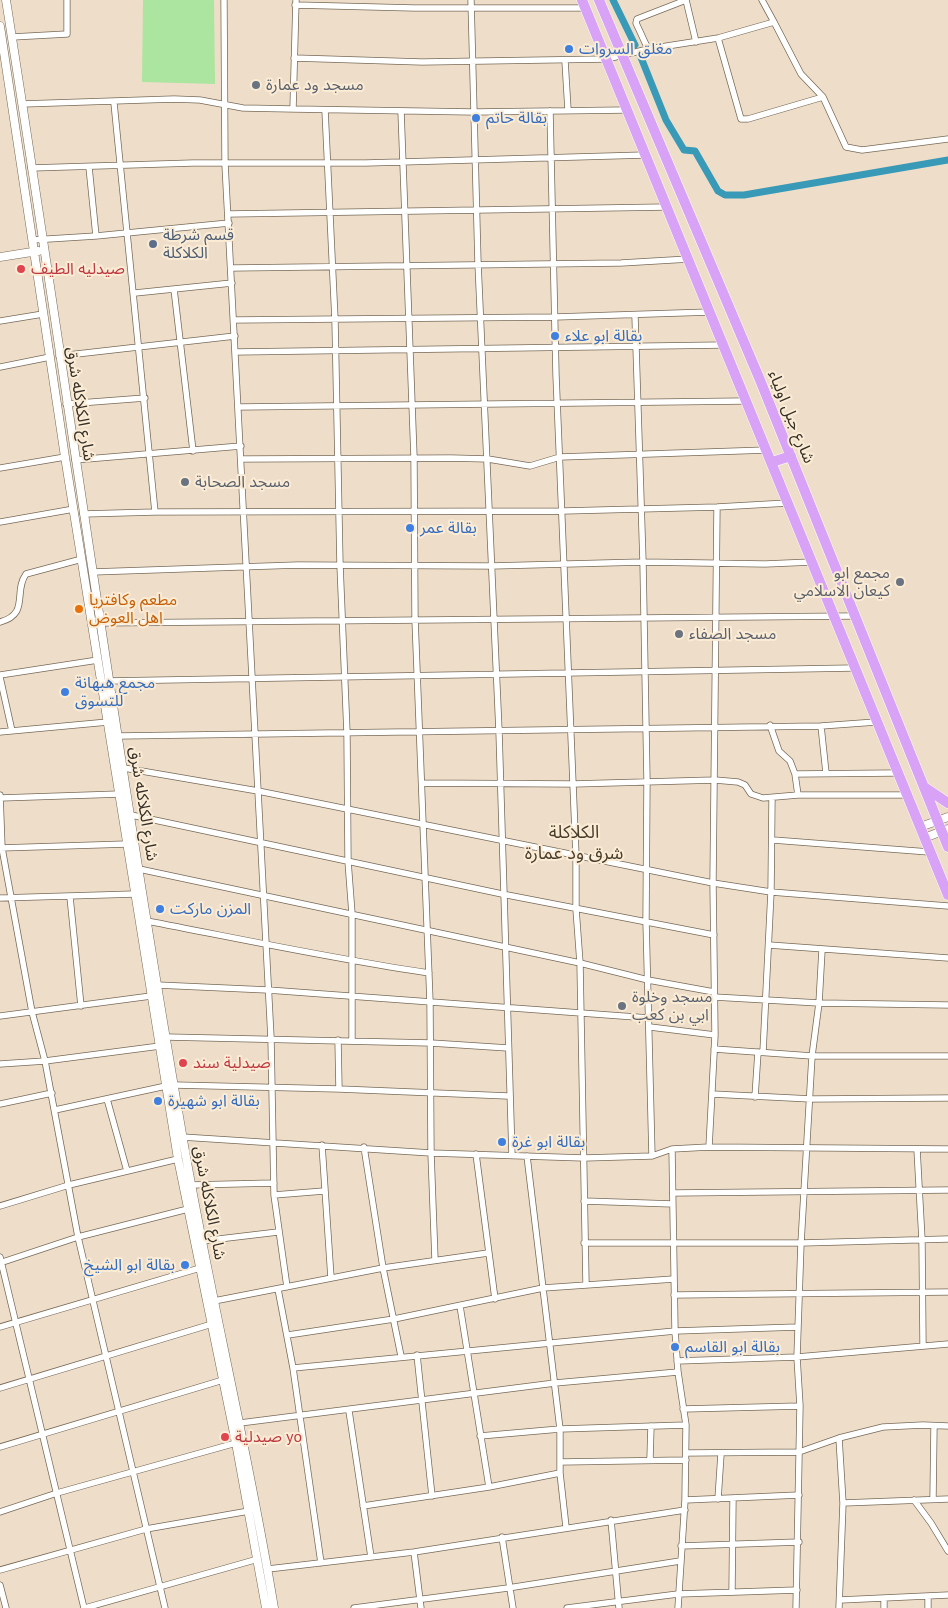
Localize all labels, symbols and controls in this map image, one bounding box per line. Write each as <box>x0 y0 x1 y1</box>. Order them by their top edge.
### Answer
place label: مغلق السروات <box>579 39 672 59</box>
marker: مغلق السروات <box>563 43 575 55</box>
place label: مسجد ود عمارة <box>266 75 364 95</box>
marker: مسجد ود عمارة <box>250 79 262 91</box>
place label: بقالة حاتم <box>486 108 547 128</box>
marker: بقالة حاتم <box>470 112 482 124</box>
place label: قسم شرطة الكلاكلة <box>163 225 234 263</box>
marker: قسم شرطة الكلاكلة <box>147 238 159 250</box>
place label: صيدليه الطيف <box>31 259 125 279</box>
marker: صيدليه الطيف <box>15 263 27 275</box>
place label: بقالة ابو علاء <box>565 326 642 346</box>
marker: بقالة ابو علاء <box>549 330 561 342</box>
street label: شارع الكلاكله شرق <box>61 346 99 462</box>
street label: شارع جبل اولياء <box>764 368 818 466</box>
place label: مسجد الصحابة <box>195 472 290 492</box>
marker: مسجد الصحابة <box>179 476 191 488</box>
place label: بقالة عمر <box>420 518 477 538</box>
marker: بقالة عمر <box>404 522 416 534</box>
place label: مجمع ابو كيعان الاسلامي <box>794 563 890 601</box>
marker: مجمع ابو كيعان الاسلامي <box>894 576 906 588</box>
place label: مطعم وكافتريا اهل العوض <box>89 590 177 628</box>
marker: مطعم وكافتريا اهل العوض <box>73 603 85 615</box>
place label: مسجد الصفاء <box>689 624 776 644</box>
marker: مسجد الصفاء <box>673 628 685 640</box>
place label: مجمع هبهانة للتسوق <box>75 673 155 711</box>
marker: مجمع هبهانة للتسوق <box>59 686 71 698</box>
street label: شارع الكلاكله شرق <box>124 746 162 862</box>
district label: الكلاكلة شرق ود عمارة <box>525 822 623 864</box>
place label: المزن ماركت <box>170 899 251 919</box>
marker: المزن ماركت <box>154 903 166 915</box>
place label: مسجد وخلوة ابي بن كعب <box>632 987 712 1025</box>
marker: مسجد وخلوة ابي بن كعب <box>616 1000 628 1012</box>
place label: صيدلية سند <box>193 1053 271 1073</box>
marker: صيدلية سند <box>177 1057 189 1069</box>
place label: بقالة ابو شهيرة <box>168 1091 260 1111</box>
marker: بقالة ابو شهيرة <box>152 1095 164 1107</box>
place label: بقالة ابو غرة <box>512 1132 585 1152</box>
marker: بقالة ابو غرة <box>496 1136 508 1148</box>
street label: شارع الكلاكله شرق <box>189 1145 229 1261</box>
place label: بقالة ابو الشيخ <box>84 1255 175 1275</box>
marker: بقالة ابو الشيخ <box>179 1259 191 1271</box>
place label: بقالة ابو القاسم <box>685 1337 780 1357</box>
marker: بقالة ابو القاسم <box>669 1341 681 1353</box>
place label: صيدلية yo <box>235 1427 302 1447</box>
marker: صيدلية yo <box>219 1431 231 1443</box>

